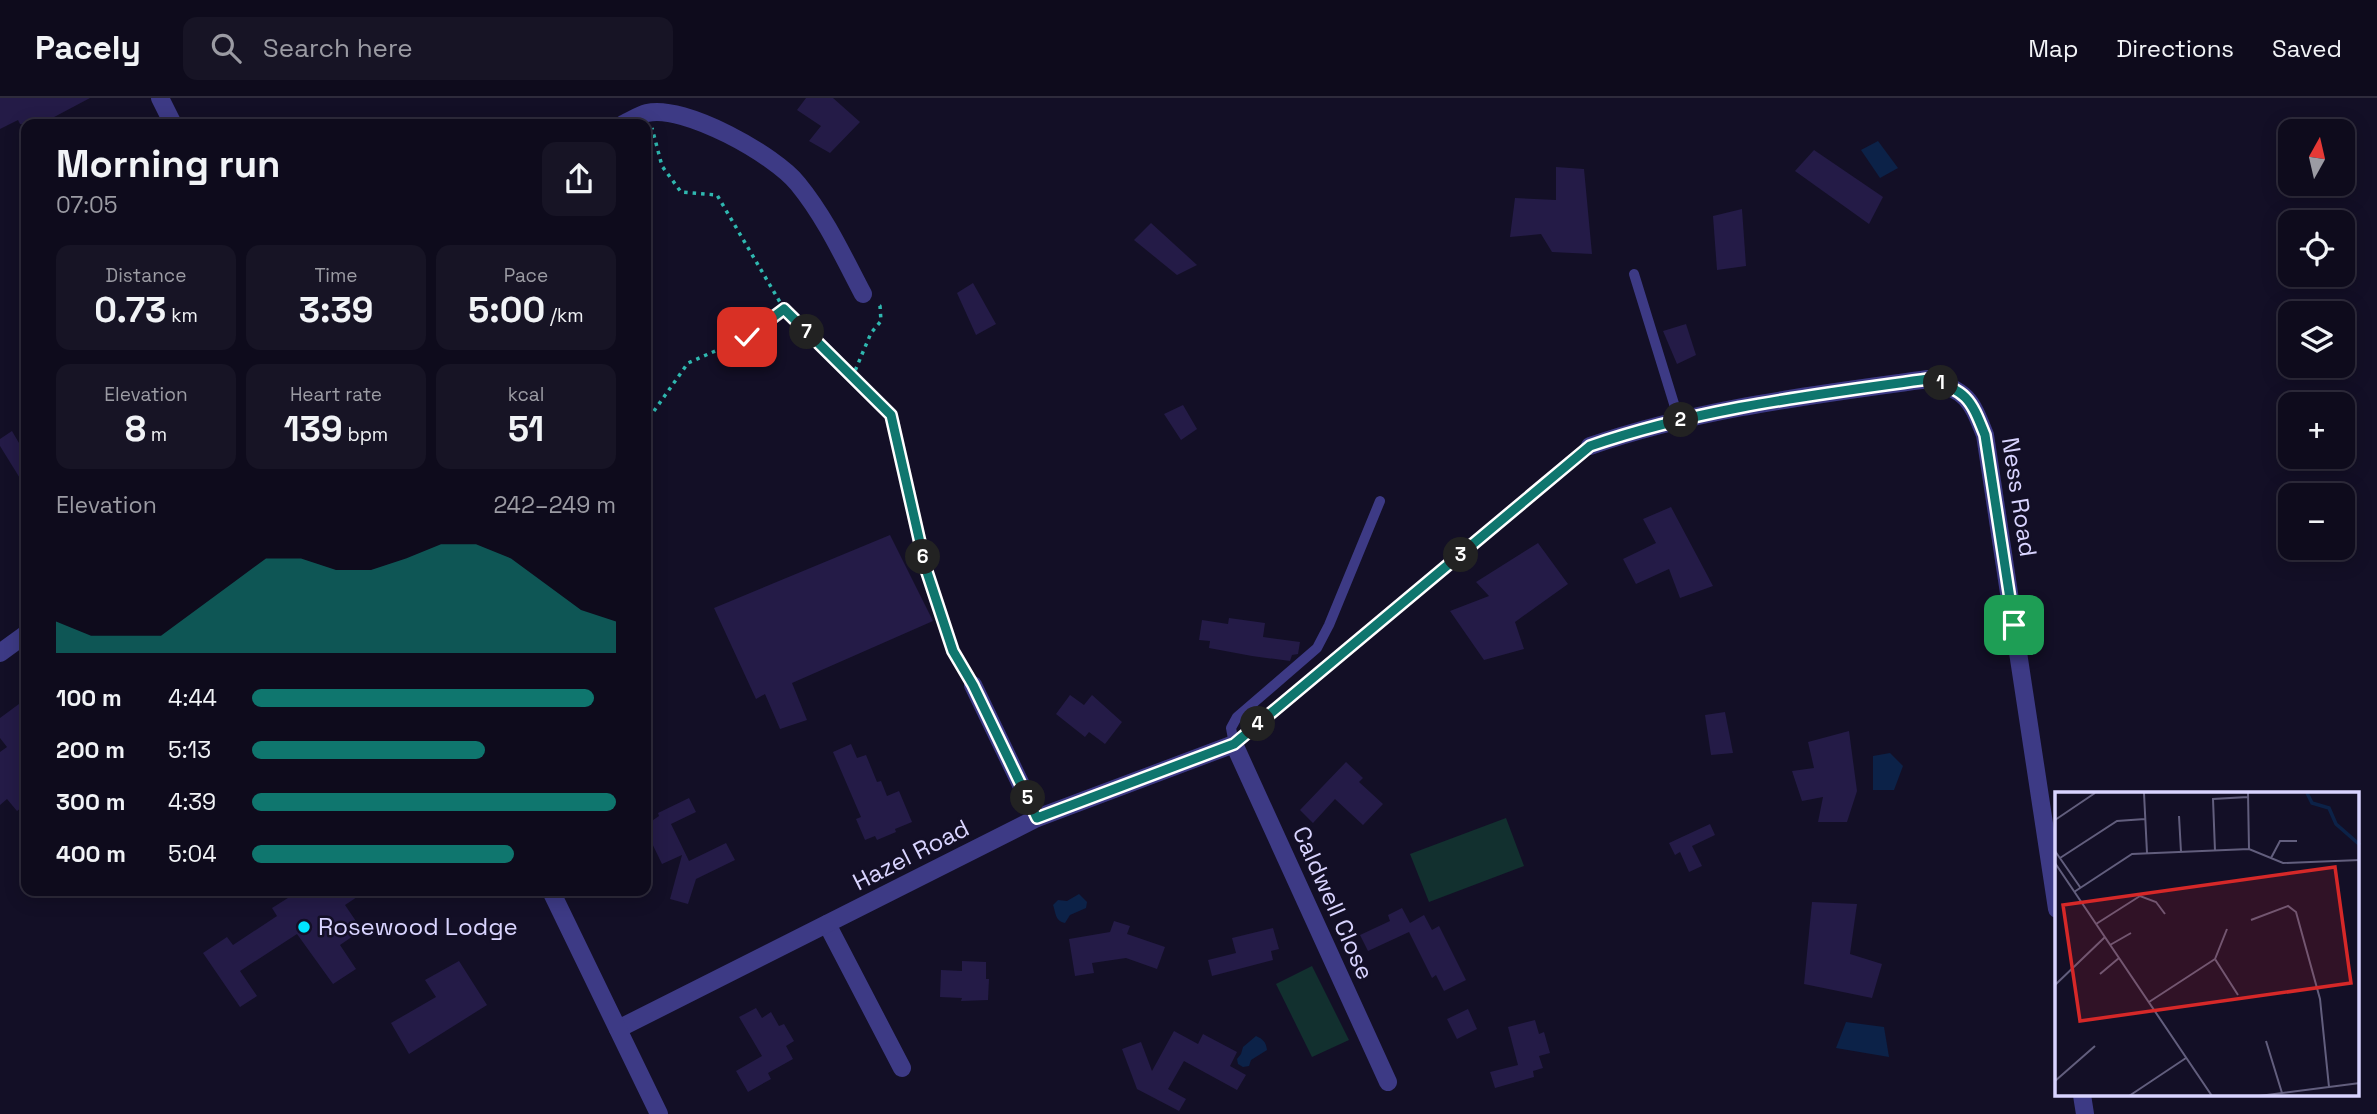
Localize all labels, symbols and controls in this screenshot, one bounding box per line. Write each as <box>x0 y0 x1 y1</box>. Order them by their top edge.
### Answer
search box <box>183 17 673 80</box>
text: Pacely <box>35 27 141 69</box>
icon: search <box>207 29 245 67</box>
text: Search here <box>263 31 413 65</box>
text: Map <box>2028 33 2078 64</box>
text: Directions <box>2116 33 2234 64</box>
text: Saved <box>2272 33 2342 64</box>
north arrow <box>2278 119 2356 196</box>
map controls <box>2278 119 2355 560</box>
text: Morning run <box>56 140 281 188</box>
button: share <box>542 142 616 216</box>
text: 07:05 <box>56 190 118 220</box>
button: locate <box>2278 210 2355 287</box>
text: Distance <box>106 263 186 288</box>
text: Time <box>314 263 358 288</box>
text: Pace <box>504 263 548 288</box>
text: 0.73 <box>94 288 166 332</box>
text: 3:39 <box>299 288 373 332</box>
text: 5:00 <box>468 288 545 332</box>
button: layers <box>2278 301 2355 378</box>
text: km <box>166 303 198 328</box>
text: /km <box>545 303 584 328</box>
pin <box>717 307 777 367</box>
pin: 7 <box>790 314 824 350</box>
icon: check <box>728 318 766 356</box>
text: 7 <box>801 319 812 344</box>
pin: 1 <box>1924 366 1958 400</box>
text: 1 <box>1936 370 1945 395</box>
text: Elevation <box>104 382 188 407</box>
text: Heart rate <box>290 382 382 407</box>
text: kcal <box>508 382 544 407</box>
button: + <box>2278 392 2355 469</box>
pin: 2 <box>1664 402 1698 438</box>
text: 8 <box>125 407 146 451</box>
text: 139 <box>284 407 343 451</box>
text: 51 <box>508 407 544 451</box>
text: 2 <box>1675 407 1686 432</box>
text: m <box>146 422 167 447</box>
text: bpm <box>343 422 388 447</box>
street label: Ness Road <box>1995 435 2044 559</box>
button: − <box>2278 483 2355 560</box>
text: Elevation <box>56 490 157 520</box>
text: 242–249 m <box>493 490 616 520</box>
pin: 3 <box>1444 538 1478 573</box>
pin: 6 <box>906 540 940 574</box>
text: 3 <box>1455 542 1466 567</box>
text: 6 <box>917 544 928 569</box>
pin <box>1984 595 2044 655</box>
icon: arrive <box>1995 606 2033 644</box>
text: 100 m <box>56 683 122 713</box>
text: 4:44 <box>168 683 217 713</box>
pin: 4 <box>1240 706 1276 742</box>
text: 4 <box>1251 711 1264 736</box>
text: 200 m <box>56 735 125 765</box>
text: 5:13 <box>168 735 211 765</box>
pin: 5 <box>1010 780 1046 816</box>
text: 5 <box>1022 785 1033 810</box>
text: 300 m <box>56 787 125 817</box>
text: 4:39 <box>168 787 216 817</box>
inset map <box>2055 792 2360 1096</box>
street label: Hazel Road <box>847 812 974 897</box>
street label: Caldwell Close <box>1286 821 1381 984</box>
text: 400 m <box>56 839 126 869</box>
text: 5:04 <box>168 839 217 869</box>
place label: Rosewood Lodge <box>318 911 518 942</box>
marker: Rosewood Lodge <box>296 919 312 935</box>

